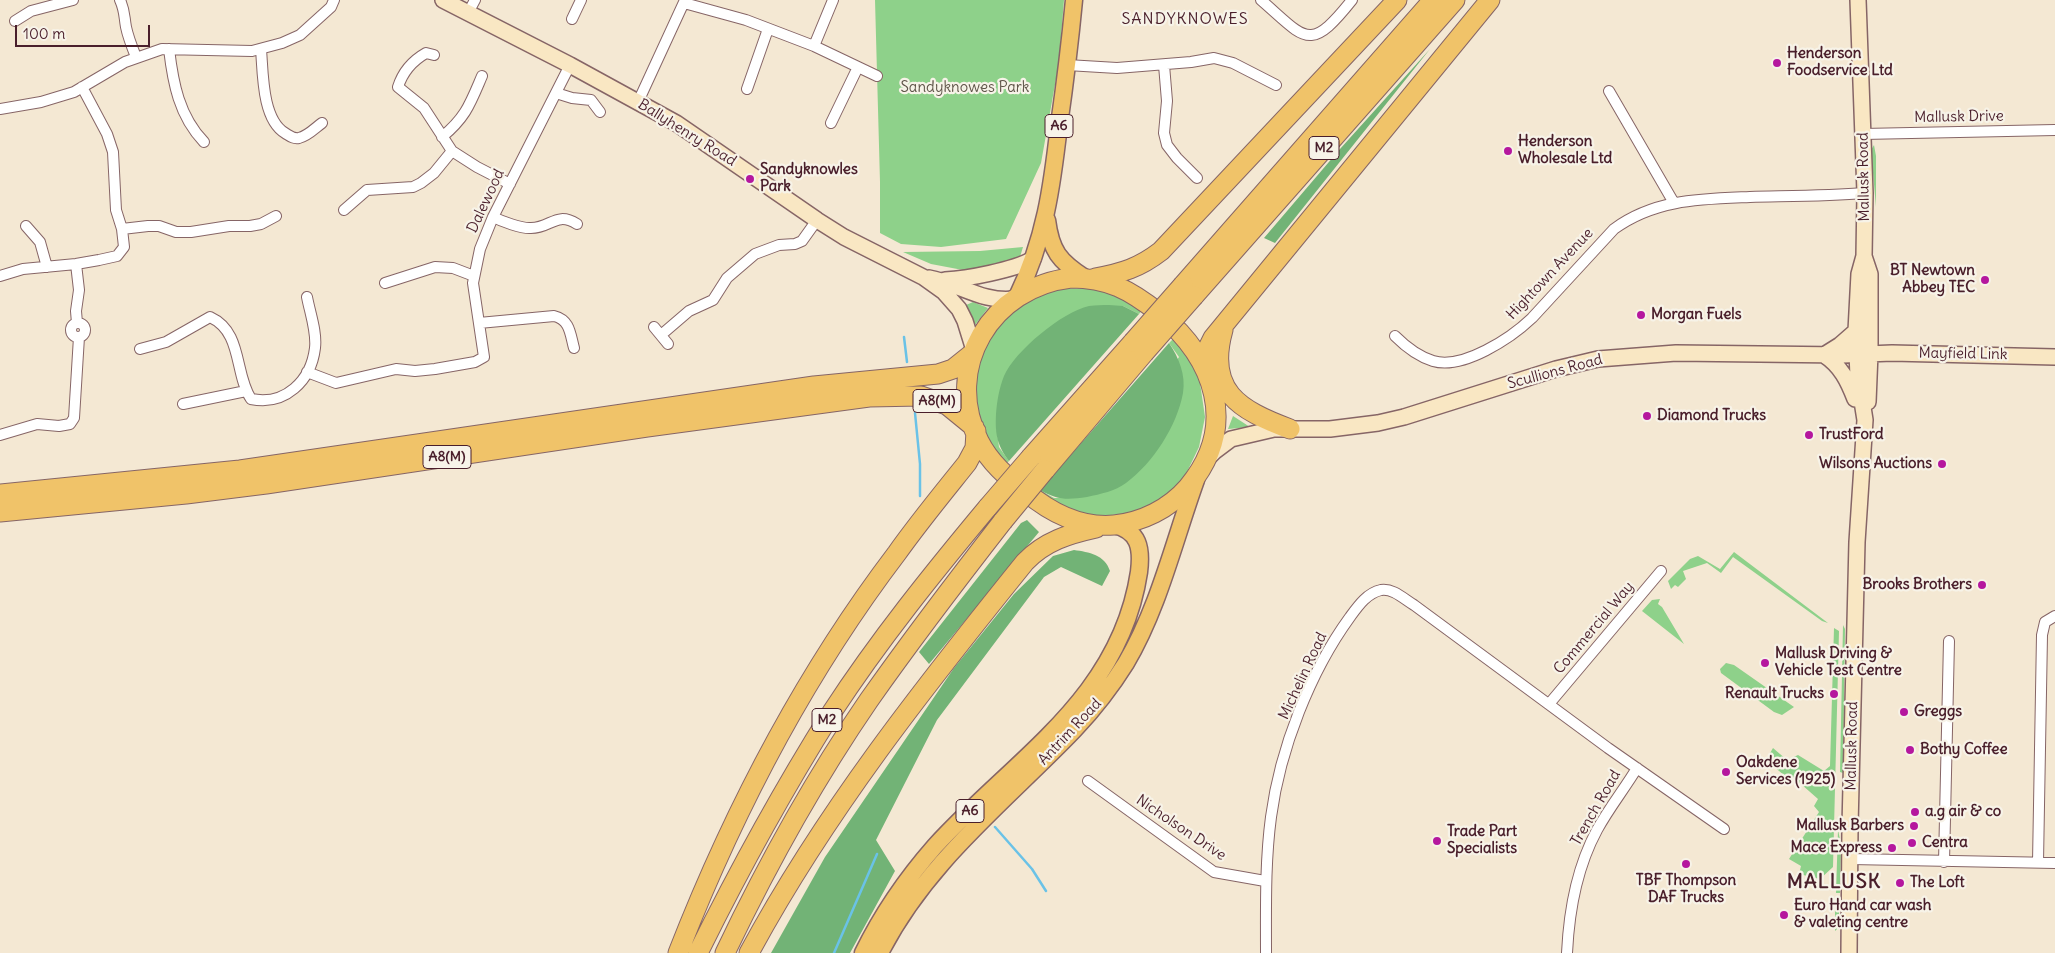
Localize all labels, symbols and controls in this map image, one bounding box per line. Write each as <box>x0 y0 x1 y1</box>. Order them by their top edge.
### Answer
district label: SANDYKNOWES <box>1120 9 1250 29</box>
scale bar <box>18 15 152 47</box>
text: 100 m <box>23 24 65 43</box>
place label: Henderson Foodservice Ltd <box>1787 45 1893 80</box>
marker: Henderson Foodservice Ltd <box>1771 57 1783 69</box>
park label: Sandyknowes Park <box>901 79 1029 97</box>
street label: Ballyhenry Road <box>635 96 739 170</box>
street label: Mallusk Drive <box>1914 107 2004 127</box>
road number: A6 <box>1045 114 1073 138</box>
street label: Mallusk Road <box>1854 132 1874 222</box>
place label: Henderson Wholesale Ltd <box>1518 133 1612 168</box>
road number: M2 <box>1309 136 1339 160</box>
marker: Henderson Wholesale Ltd <box>1502 145 1514 157</box>
place label: Sandyknowles Park <box>760 161 858 196</box>
street label: Dalewood <box>463 166 509 236</box>
marker: Sandyknowles Park <box>744 173 756 185</box>
street label: Hightown Avenue <box>1503 224 1597 324</box>
place label: BT Newtown Abbey TEC <box>1890 262 1975 297</box>
marker: BT Newtown Abbey TEC <box>1979 274 1991 286</box>
place label: Morgan Fuels <box>1651 306 1742 324</box>
marker: Morgan Fuels <box>1635 309 1647 321</box>
street label: Mayfield Link <box>1918 344 2008 364</box>
street label: Scullions Road <box>1506 351 1604 393</box>
road number: A8(M) <box>913 390 961 412</box>
place label: Diamond Trucks <box>1657 407 1766 425</box>
marker: Diamond Trucks <box>1641 410 1653 422</box>
place label: TrustFord <box>1819 426 1884 444</box>
marker: TrustFord <box>1803 429 1815 441</box>
road number: A8(M) <box>423 446 471 468</box>
place label: Wilsons Auctions <box>1819 455 1932 473</box>
marker: Wilsons Auctions <box>1936 458 1948 470</box>
place label: Brooks Brothers <box>1862 576 1972 594</box>
street label: Commercial Way <box>1550 578 1638 678</box>
marker: Brooks Brothers <box>1976 579 1988 591</box>
street label: Michelin Road <box>1275 630 1331 722</box>
place label: Mallusk Driving & Vehicle Test Centre <box>1775 645 1902 680</box>
marker: Mallusk Driving & Vehicle Test Centre <box>1759 657 1771 669</box>
place label: Renault Trucks <box>1725 685 1824 703</box>
marker: Renault Trucks <box>1828 688 1840 700</box>
street label: Antrim Road <box>1035 695 1105 769</box>
street label: Mallusk Road <box>1842 701 1862 791</box>
place label: Greggs <box>1914 703 1962 721</box>
marker: Greggs <box>1898 706 1910 718</box>
road number: M2 <box>812 708 842 732</box>
place label: Bothy Coffee <box>1920 741 2008 759</box>
marker: Bothy Coffee <box>1904 744 1916 756</box>
place label: Oakdene Services (1925) <box>1736 754 1835 789</box>
marker: Oakdene Services (1925) <box>1720 766 1732 778</box>
street label: Trench Road <box>1567 767 1625 849</box>
street label: Nicholson Drive <box>1133 791 1229 865</box>
road number: A6 <box>956 799 984 822</box>
place label: a.g air & co <box>1925 803 2001 821</box>
marker: a.g air & co <box>1909 806 1921 818</box>
place label: Mallusk Barbers <box>1796 817 1904 835</box>
marker: Mallusk Barbers <box>1908 820 1920 832</box>
place label: Trade Part Specialists <box>1447 823 1517 858</box>
place label: Centra <box>1922 834 1968 852</box>
marker: Trade Part Specialists <box>1431 835 1443 847</box>
marker: Centra <box>1906 837 1918 849</box>
place label: Mace Express <box>1790 839 1882 857</box>
marker: Mace Express <box>1886 842 1898 854</box>
marker: TBF Thompson DAF Trucks <box>1680 858 1692 870</box>
district label: MALLUSK <box>1786 870 1882 894</box>
place label: TBF Thompson DAF Trucks <box>1636 872 1736 907</box>
place label: The Loft <box>1910 874 1964 892</box>
marker: The Loft <box>1894 877 1906 889</box>
place label: Euro Hand car wash & valeting centre <box>1794 897 1931 932</box>
marker: Euro Hand car wash & valeting centre <box>1778 909 1790 921</box>

